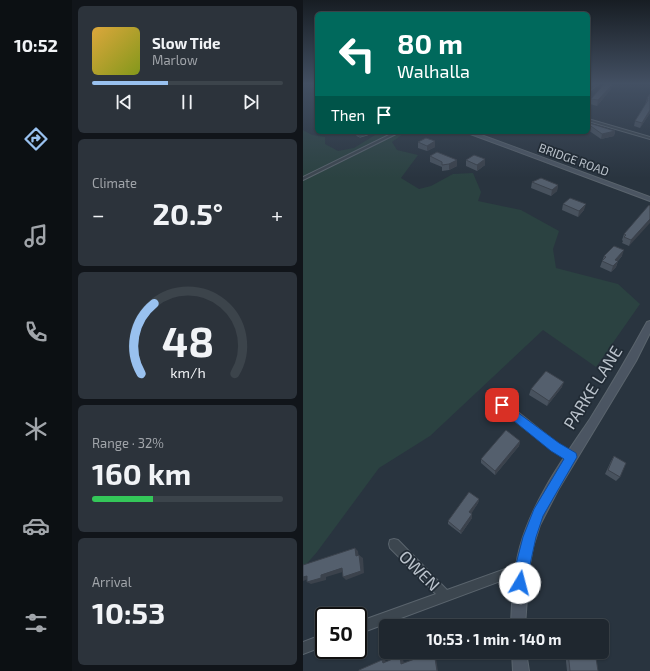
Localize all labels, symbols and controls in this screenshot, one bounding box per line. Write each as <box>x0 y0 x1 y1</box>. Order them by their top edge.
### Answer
text: 80 m <box>397 26 463 60</box>
icon: left <box>331 28 383 80</box>
text: 10:52 <box>14 34 58 56</box>
text: Slow Tide <box>152 34 220 52</box>
text: Marlow <box>152 52 198 68</box>
text: Walhalla <box>397 60 470 82</box>
icon: previous <box>113 91 135 113</box>
icon: pause <box>176 91 198 113</box>
icon: next <box>240 91 262 113</box>
icon: arrive <box>373 104 395 126</box>
text: Then <box>331 106 365 124</box>
icon: directions <box>22 125 50 153</box>
street label: BRIDGE ROAD <box>537 140 611 178</box>
text: Climate <box>92 175 137 191</box>
text: 20.5° <box>153 195 223 231</box>
text: − <box>92 201 105 227</box>
text: + <box>271 201 283 227</box>
icon: music <box>22 222 50 250</box>
text: 48 <box>161 314 214 364</box>
icon: phone <box>22 318 50 346</box>
street label: PARKE LANE <box>558 342 626 432</box>
text: km/h <box>170 363 205 380</box>
pin <box>485 388 519 422</box>
icon: arrive <box>491 394 513 416</box>
icon: climate <box>22 415 50 443</box>
text: Range · 32% <box>92 435 164 451</box>
text: 160 km <box>92 455 191 491</box>
icon: car <box>22 512 50 540</box>
street label: OWEN <box>396 546 444 594</box>
position arrow <box>499 562 541 604</box>
text: Arrival <box>92 574 132 590</box>
text: 10:53 <box>92 594 165 630</box>
speed limit sign: 50 <box>315 607 367 659</box>
icon: filters <box>22 609 50 637</box>
text: 10:53 · 1 min · 140 m <box>426 630 562 648</box>

